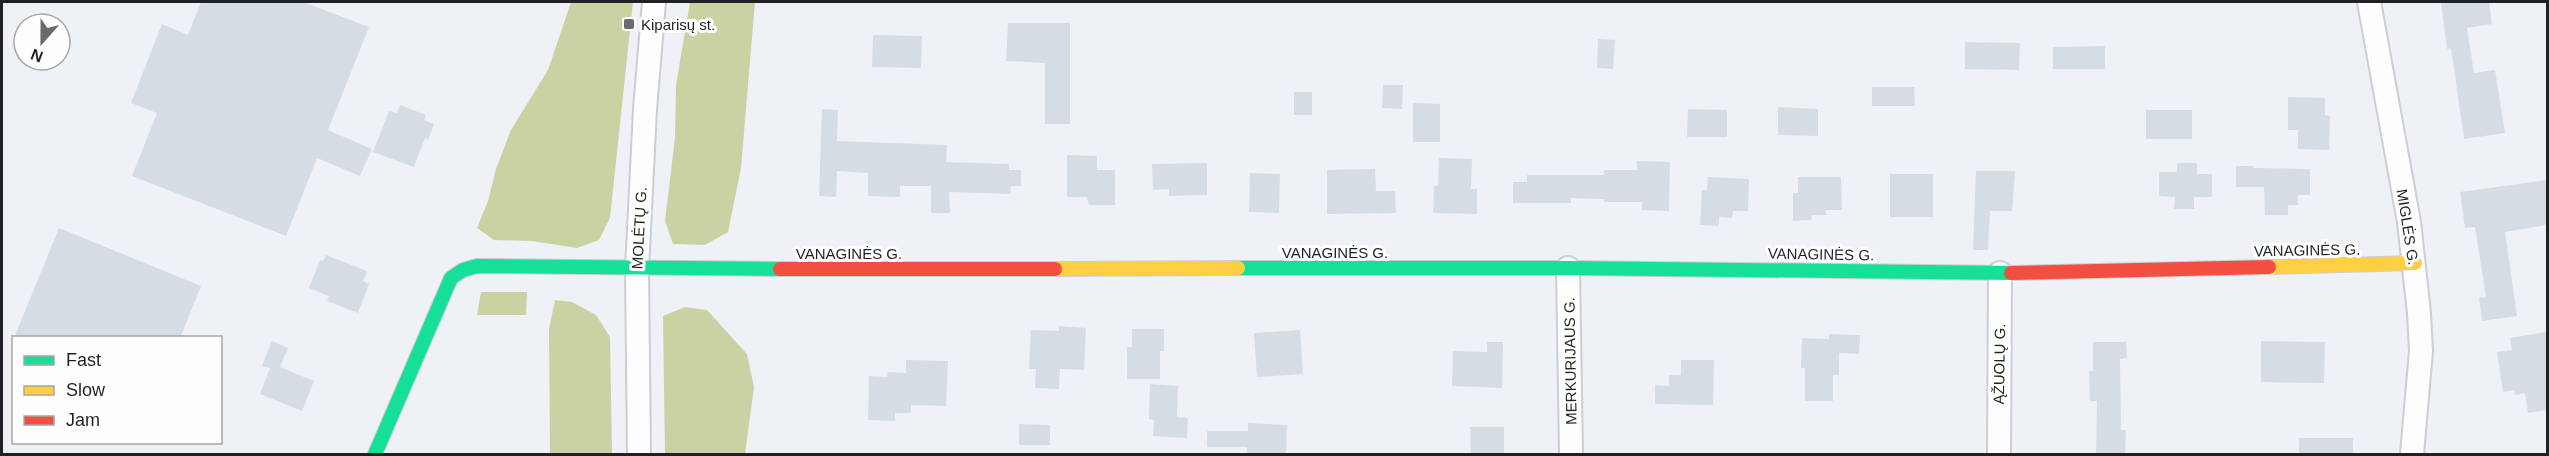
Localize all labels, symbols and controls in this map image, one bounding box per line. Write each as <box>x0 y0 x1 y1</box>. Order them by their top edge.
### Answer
north arrow <box>12 12 72 72</box>
place label: Kiparisų st. <box>641 16 715 33</box>
marker: Kiparisų st. <box>622 17 636 31</box>
text: N <box>28 46 45 66</box>
street label: MOLĖTŲ G. <box>628 186 650 270</box>
street label: MIGLĖS G. <box>2394 188 2422 266</box>
street label: VANAGINĖS G. <box>2254 241 2360 259</box>
street label: VANAGINĖS G. <box>1282 244 1388 261</box>
street label: VANAGINĖS G. <box>796 245 902 262</box>
street label: VANAGINĖS G. <box>1768 245 1874 263</box>
street label: MERKURIJAUS G. <box>1560 297 1580 425</box>
street label: ĄŽUOLŲ G. <box>1990 323 2008 405</box>
legend <box>12 336 222 444</box>
text: Fast <box>66 350 101 370</box>
text: Slow <box>66 380 106 400</box>
text: Jam <box>66 410 100 430</box>

